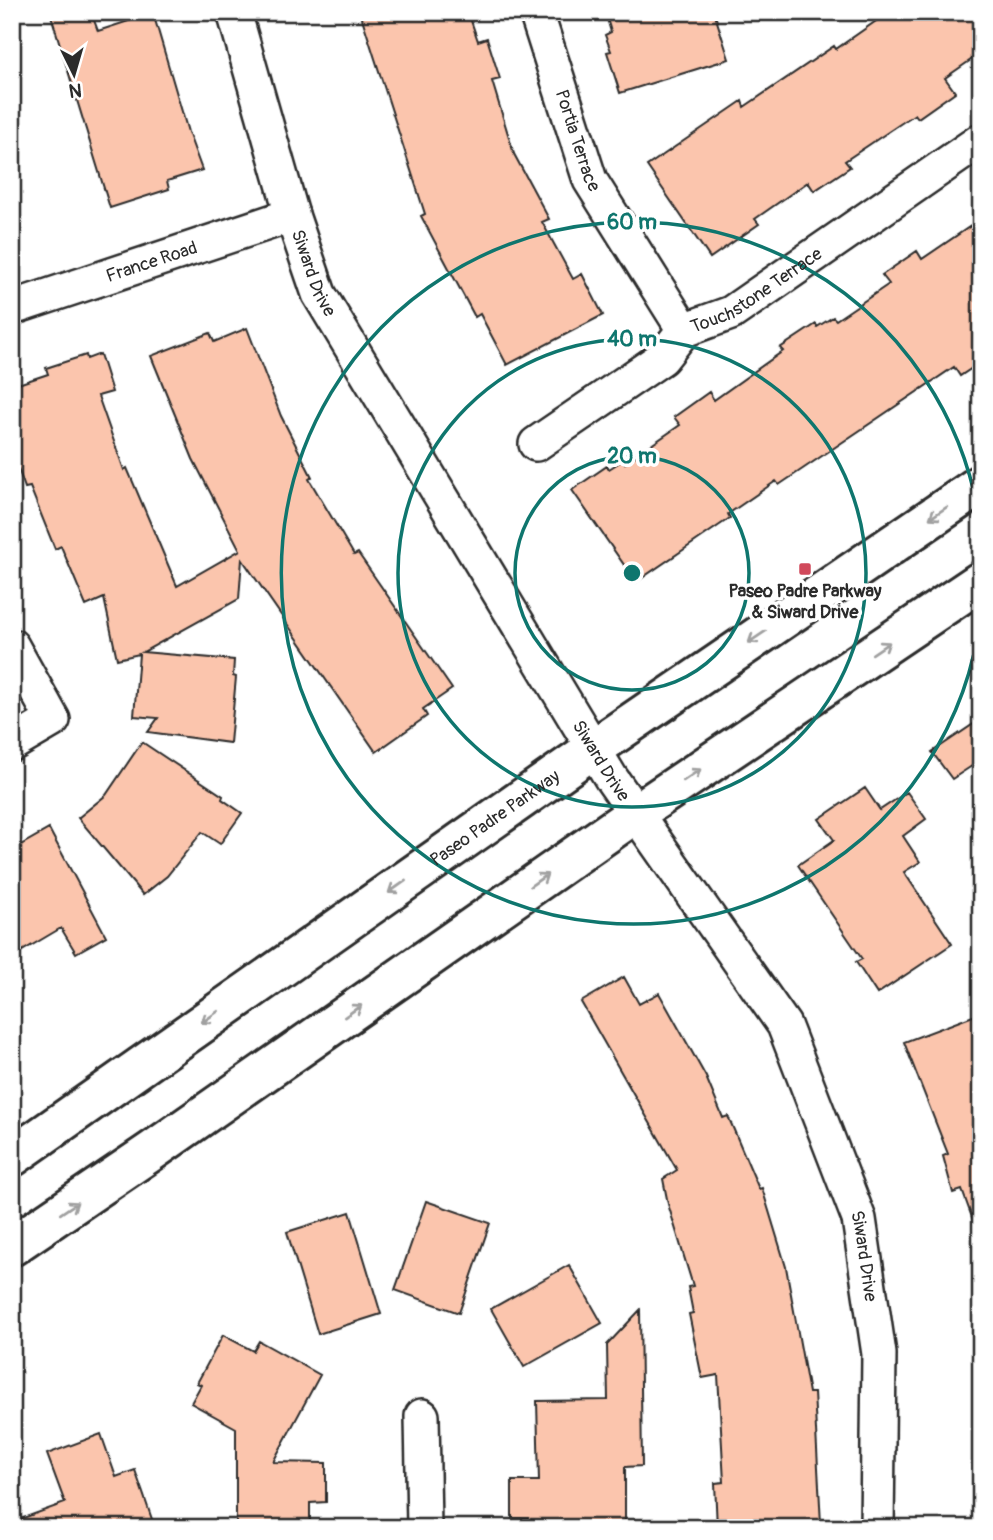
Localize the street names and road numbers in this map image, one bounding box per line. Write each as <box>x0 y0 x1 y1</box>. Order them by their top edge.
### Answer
street label: Portia Terrace <box>550 87 606 196</box>
street label: Siward Drive <box>286 227 341 321</box>
street label: France Road <box>103 236 200 287</box>
street label: Touchstone Terrace <box>687 242 827 338</box>
street label: Siward Drive <box>567 716 635 806</box>
street label: Paseo Padre Parkway <box>426 764 564 871</box>
street label: Siward Drive <box>845 1207 883 1303</box>

